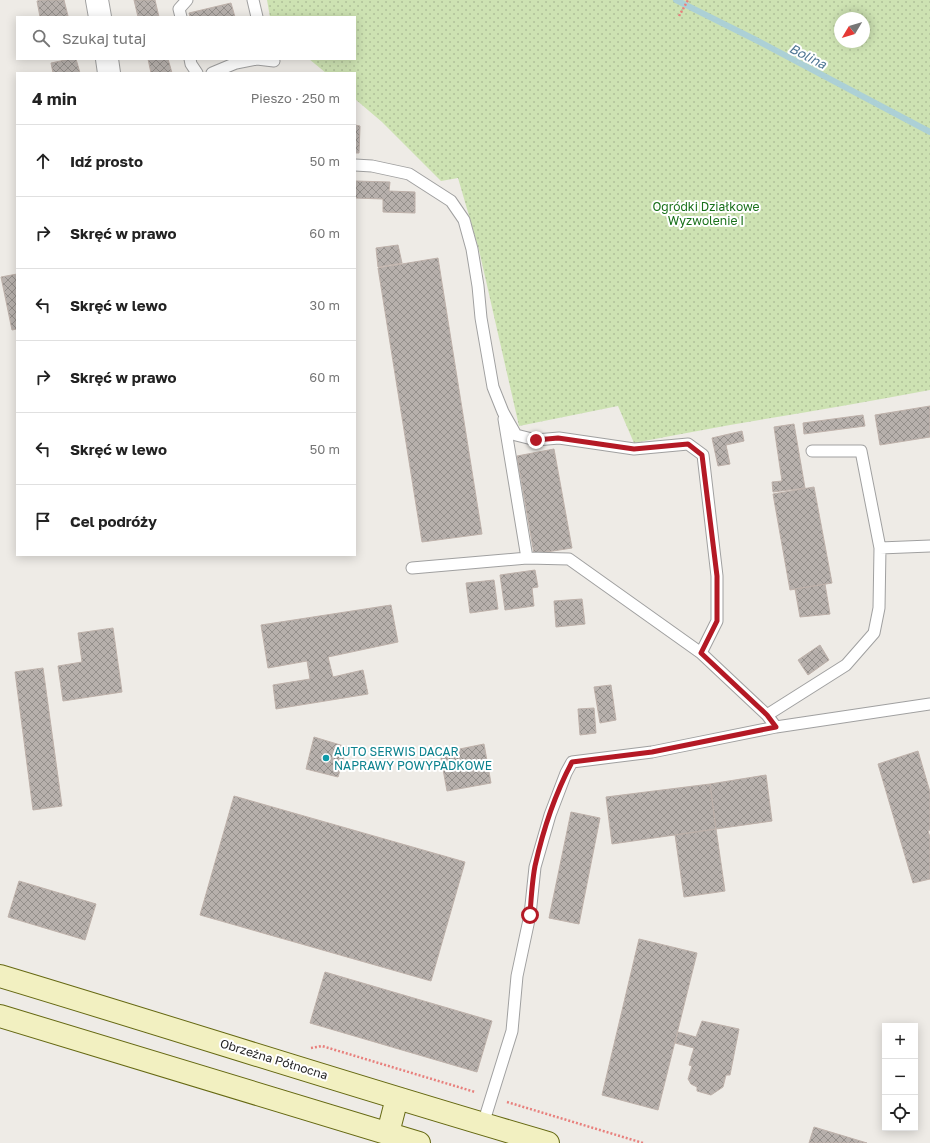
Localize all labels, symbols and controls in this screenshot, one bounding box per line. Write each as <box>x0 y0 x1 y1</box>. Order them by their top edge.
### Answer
north arrow <box>834 12 870 48</box>
search box <box>16 16 356 60</box>
icon: search <box>30 27 52 49</box>
text: Szukaj tutaj <box>62 29 146 47</box>
water label: Bolina <box>787 40 830 72</box>
text: 4 min <box>32 88 77 109</box>
text: Pieszo · 250 m <box>251 90 340 106</box>
icon: ahead <box>32 150 54 172</box>
text: Idź prosto <box>70 152 143 170</box>
text: 50 m <box>310 153 340 169</box>
park label: Ogródki Działkowe Wyzwolenie I <box>652 199 760 228</box>
icon: right <box>32 222 54 244</box>
text: Skręć w prawo <box>70 224 177 242</box>
text: 60 m <box>309 225 340 241</box>
icon: left <box>32 294 54 316</box>
text: Skręć w lewo <box>70 296 167 314</box>
text: 30 m <box>310 297 340 313</box>
icon: right <box>32 366 54 388</box>
text: Skręć w prawo <box>70 368 177 386</box>
text: 60 m <box>309 369 340 385</box>
route end <box>527 431 545 449</box>
icon: left <box>32 438 54 460</box>
text: Skręć w lewo <box>70 440 167 458</box>
text: 50 m <box>310 441 340 457</box>
icon: arrive <box>32 510 54 532</box>
text: Cel podróży <box>70 512 157 530</box>
place label: AUTO SERWIS DACAR NAPRAWY POWYPADKOWE <box>334 744 492 773</box>
marker: AUTO SERWIS DACAR NAPRAWY POWYPADKOWE <box>321 753 331 763</box>
route start <box>521 906 539 924</box>
map controls <box>882 1023 918 1131</box>
button: + <box>882 1023 918 1059</box>
street label: Obrzeżna Północna <box>218 1035 330 1083</box>
button: − <box>882 1059 918 1095</box>
button: locate <box>882 1095 918 1131</box>

